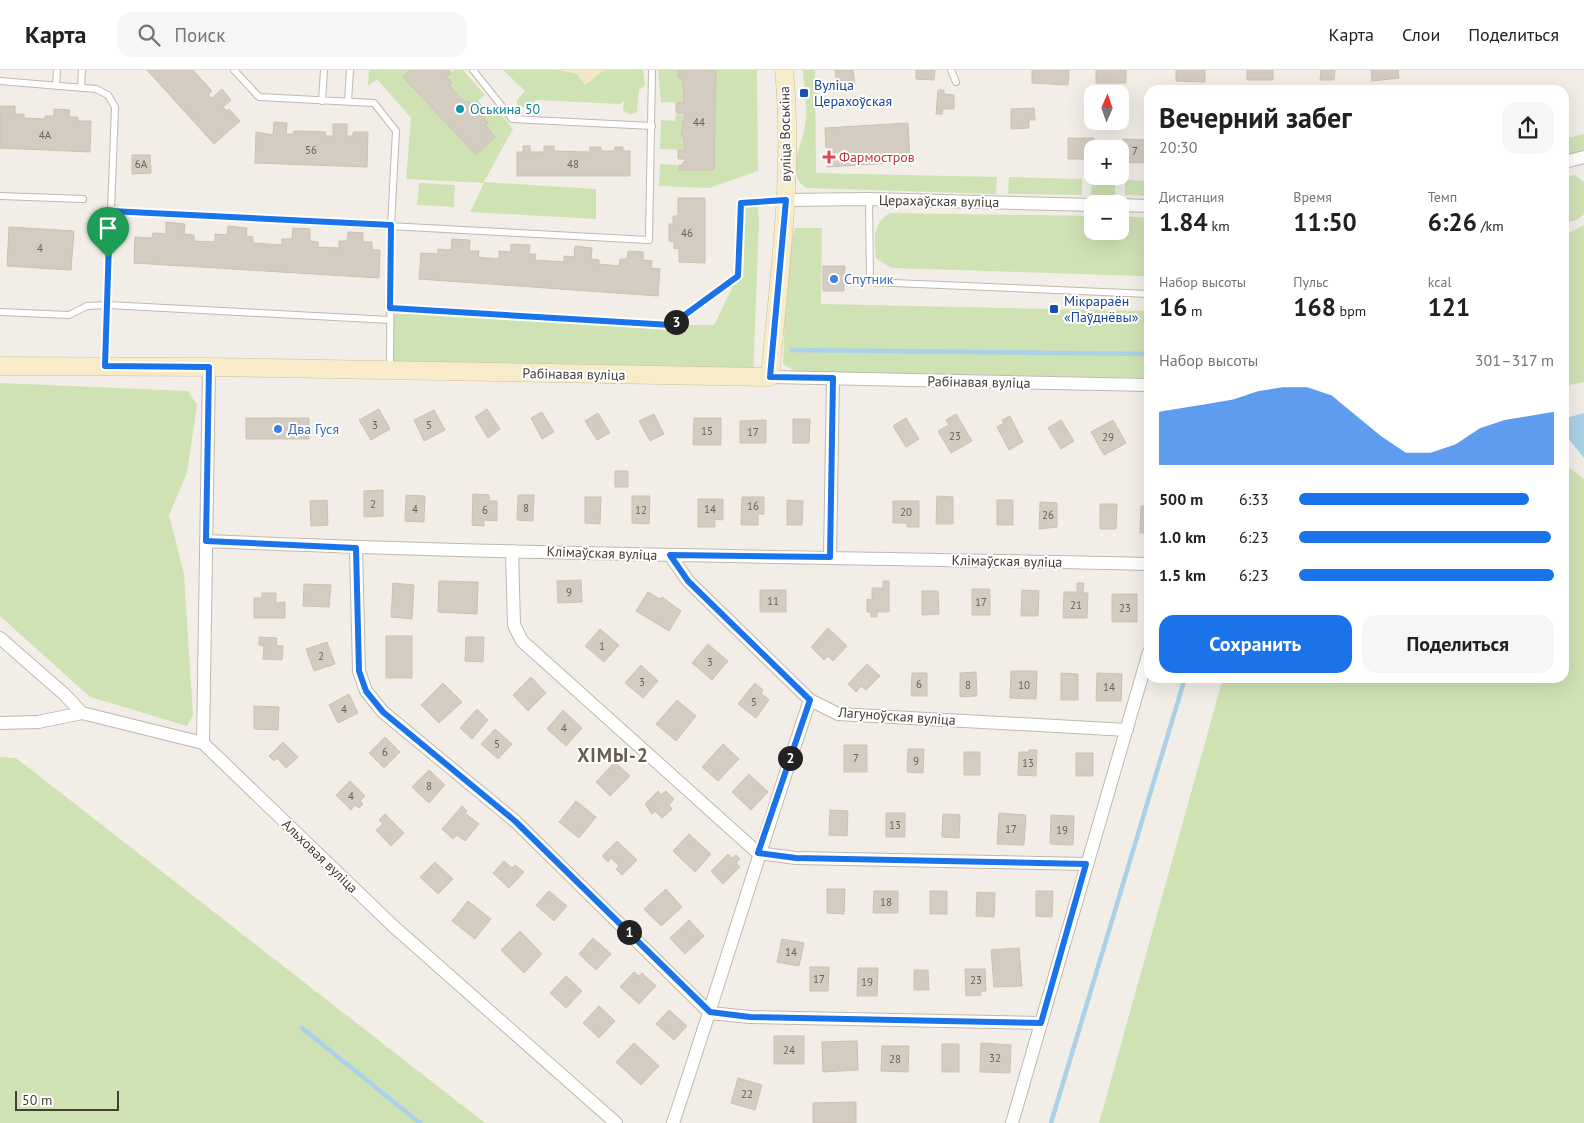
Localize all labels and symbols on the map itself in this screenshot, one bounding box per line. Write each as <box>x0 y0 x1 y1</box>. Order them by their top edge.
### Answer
place label: Вуліца Церахоўская <box>814 76 892 110</box>
north arrow <box>1084 85 1129 130</box>
street label: вуліца Воськіна <box>775 86 795 182</box>
marker: Вуліца Церахоўская <box>798 87 810 99</box>
place label: Оськина 50 <box>470 100 541 118</box>
marker: Оськина 50 <box>454 103 466 115</box>
house number: 44 <box>693 115 705 129</box>
house number: 4А <box>39 128 52 142</box>
house number: 56 <box>305 143 317 157</box>
house number: 7 <box>1132 144 1138 158</box>
place label: Фармостров <box>839 148 915 166</box>
marker: Фармостров <box>823 151 835 163</box>
house number: 6А <box>135 157 148 171</box>
house number: 48 <box>567 157 579 171</box>
street label: Церахаўская вуліца <box>879 191 999 211</box>
pin <box>87 207 129 258</box>
house number: 46 <box>681 226 693 240</box>
house number: 4 <box>37 241 43 255</box>
place label: Спутник <box>844 270 894 288</box>
marker: Спутник <box>828 273 840 285</box>
place label: Мікрараён «Паўднёвы» <box>1064 292 1139 326</box>
marker: Мікрараён «Паўднёвы» <box>1048 303 1060 315</box>
pin: 3 <box>664 310 688 334</box>
street label: Рабінавая вуліца <box>522 364 626 384</box>
street label: Рабінавая вуліца <box>927 372 1031 392</box>
house number: 3 <box>372 418 378 432</box>
house number: 5 <box>426 418 432 432</box>
place label: Два Гуся <box>288 420 339 438</box>
marker: Два Гуся <box>272 423 284 435</box>
house number: 15 <box>701 424 713 438</box>
house number: 17 <box>747 425 759 439</box>
house number: 23 <box>949 429 961 443</box>
house number: 29 <box>1102 430 1114 444</box>
house number: 2 <box>370 497 376 511</box>
house number: 16 <box>747 499 759 513</box>
house number: 8 <box>523 501 529 515</box>
house number: 4 <box>412 502 418 516</box>
house number: 14 <box>704 502 716 516</box>
house number: 6 <box>482 503 488 517</box>
house number: 12 <box>635 503 647 517</box>
house number: 20 <box>900 505 912 519</box>
house number: 26 <box>1042 508 1054 522</box>
street label: Клімаўская вуліца <box>546 542 658 564</box>
street label: Клімаўская вуліца <box>951 551 1063 571</box>
house number: 9 <box>566 585 572 599</box>
house number: 11 <box>767 594 779 608</box>
house number: 17 <box>975 595 987 609</box>
house number: 21 <box>1070 598 1082 612</box>
house number: 23 <box>1119 601 1131 615</box>
house number: 1 <box>599 639 605 653</box>
house number: 2 <box>318 649 324 663</box>
house number: 3 <box>707 655 713 669</box>
house number: 3 <box>639 675 645 689</box>
house number: 6 <box>916 677 922 691</box>
house number: 8 <box>965 678 971 692</box>
house number: 10 <box>1018 678 1030 692</box>
house number: 14 <box>1103 680 1115 694</box>
house number: 5 <box>751 695 757 709</box>
house number: 4 <box>341 702 347 716</box>
street label: Лагуноўская вуліца <box>837 703 956 729</box>
house number: 4 <box>561 721 567 735</box>
house number: 5 <box>494 737 500 751</box>
district label: ХІМЫ-2 <box>577 743 649 767</box>
house number: 6 <box>382 745 388 759</box>
pin: 2 <box>778 746 802 770</box>
house number: 7 <box>853 751 859 765</box>
house number: 9 <box>913 754 919 768</box>
house number: 13 <box>1022 756 1034 770</box>
house number: 8 <box>426 779 432 793</box>
house number: 4 <box>348 789 354 803</box>
street label: Альховая вуліца <box>278 815 362 897</box>
house number: 13 <box>889 818 901 832</box>
house number: 17 <box>1005 822 1017 836</box>
house number: 19 <box>1056 823 1068 837</box>
house number: 18 <box>880 895 892 909</box>
pin: 1 <box>616 920 642 944</box>
house number: 14 <box>785 945 797 959</box>
house number: 17 <box>813 972 825 986</box>
house number: 23 <box>970 973 982 987</box>
house number: 19 <box>861 975 873 989</box>
house number: 24 <box>783 1043 795 1057</box>
house number: 32 <box>989 1051 1001 1065</box>
house number: 28 <box>889 1052 901 1066</box>
house number: 22 <box>741 1087 753 1101</box>
scale bar <box>15 1088 119 1111</box>

